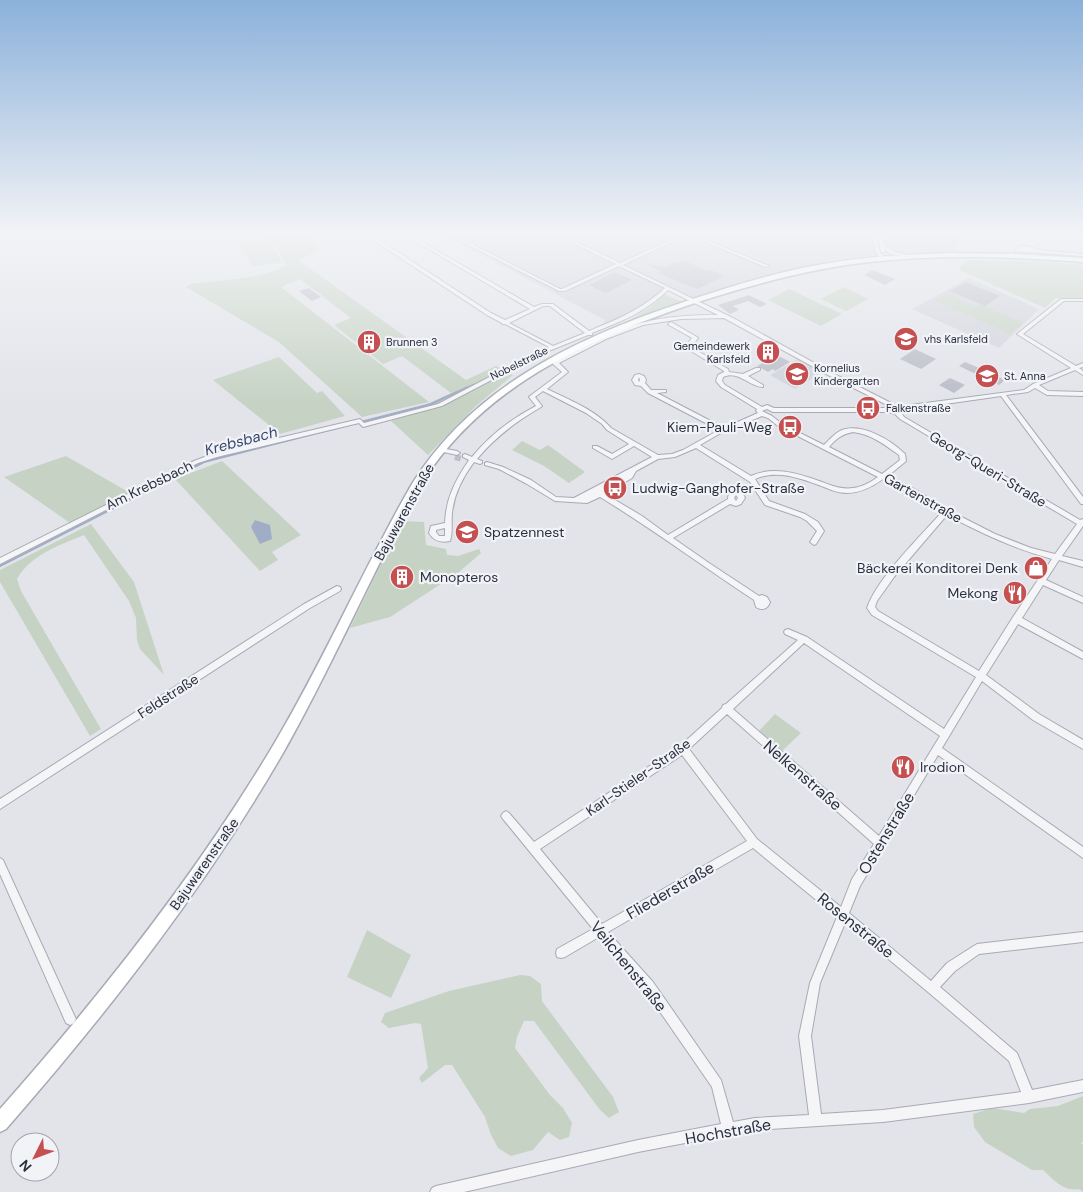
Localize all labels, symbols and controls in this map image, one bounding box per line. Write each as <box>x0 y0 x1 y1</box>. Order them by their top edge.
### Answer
school or university icon: vhs Karlsfeld <box>893 326 919 352</box>
building icon: Brunnen 3 <box>356 329 382 355</box>
place label: vhs Karlsfeld <box>924 332 988 346</box>
place label: Brunnen 3 <box>386 335 438 349</box>
place label: Gemeindewerk Karlsfeld <box>673 339 750 366</box>
building icon: Gemeindewerk Karlsfeld <box>755 339 781 365</box>
street label: Nobelstraße <box>488 343 550 383</box>
school or university icon: Kornelius Kindergarten <box>784 361 810 387</box>
place label: Kornelius Kindergarten <box>814 361 879 388</box>
school or university icon: St. Anna <box>974 363 1000 389</box>
place label: St. Anna <box>1004 369 1046 383</box>
bus stop icon: Falkenstraße <box>855 395 881 421</box>
place label: Falkenstraße <box>886 401 951 415</box>
bus stop icon: Kiem-Pauli-Weg <box>777 414 803 440</box>
place label: Kiem-Pauli-Weg <box>667 418 772 436</box>
water label: Krebsbach <box>202 422 280 460</box>
street label: Georg-Queri-Straße <box>926 427 1050 511</box>
street label: Am Krebsbach <box>102 456 196 514</box>
street label: Bajuwarenstraße <box>370 460 438 564</box>
street label: Gartenstraße <box>881 469 965 527</box>
bus stop icon: Ludwig-Ganghofer-Straße <box>602 475 628 501</box>
place label: Ludwig-Ganghofer-Straße <box>632 479 805 497</box>
school or university icon: Spatzennest <box>454 519 480 545</box>
place label: Spatzennest <box>484 523 564 541</box>
shop icon: Bäckerei Konditorei Denk <box>1023 555 1049 581</box>
place label: Bäckerei Konditorei Denk <box>857 559 1018 577</box>
building icon: Monopteros <box>389 564 415 590</box>
place label: Monopteros <box>420 568 498 586</box>
restaurant icon: Mekong <box>1002 580 1028 606</box>
place label: Mekong <box>948 584 998 602</box>
street label: Feldstraße <box>134 670 202 722</box>
street label: Karl-Stieler-Straße <box>582 734 694 820</box>
street label: Nelkenstraße <box>759 735 846 815</box>
restaurant icon: Irodion <box>890 754 916 780</box>
place label: Irodion <box>920 758 965 776</box>
street label: Ostenstraße <box>854 788 919 878</box>
street label: Bajuwarenstraße <box>166 814 242 914</box>
street label: Fliederstraße <box>623 857 718 924</box>
street label: Rosenstraße <box>813 888 898 963</box>
street label: Veilchenstraße <box>586 917 672 1016</box>
street label: Hochstraße <box>684 1114 773 1149</box>
north arrow <box>10 1132 60 1182</box>
text: N <box>15 1156 35 1176</box>

